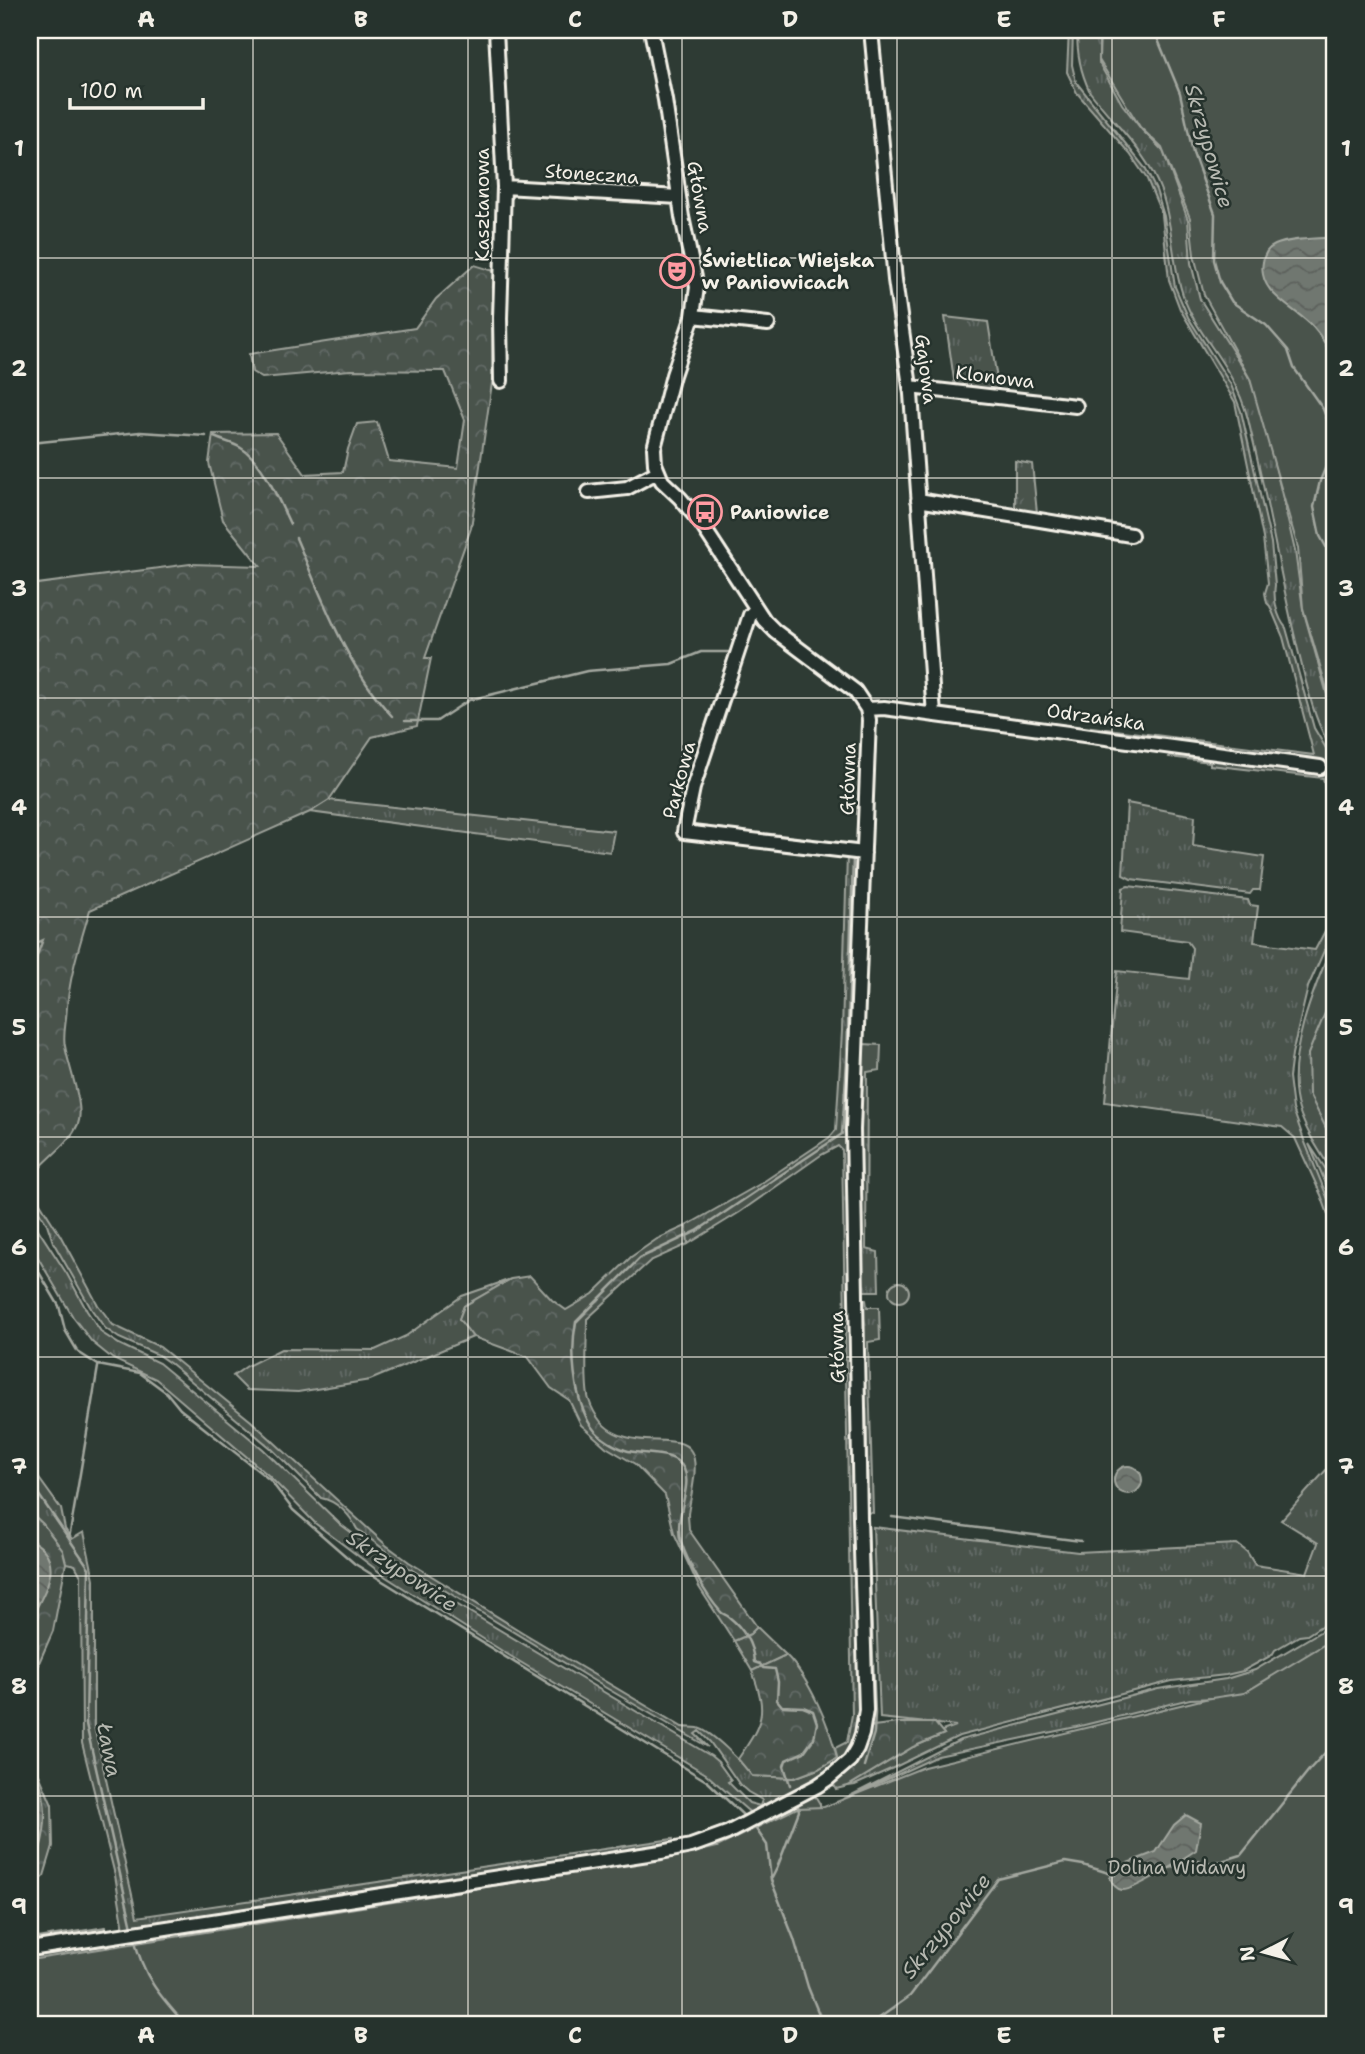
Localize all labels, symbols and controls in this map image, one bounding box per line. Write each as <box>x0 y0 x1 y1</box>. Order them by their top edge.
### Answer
text: A <box>137 4 155 34</box>
text: B <box>354 4 368 34</box>
text: C <box>568 4 582 34</box>
text: D <box>782 4 798 34</box>
text: E <box>996 4 1012 34</box>
text: F <box>1212 4 1226 34</box>
scale bar <box>70 66 203 110</box>
text: 100 m <box>80 77 143 105</box>
water label: Skrzypowice <box>1178 81 1240 211</box>
text: 1 <box>14 133 24 163</box>
text: 1 <box>1341 133 1351 163</box>
street label: Kasztanowa <box>470 148 495 262</box>
street label: Słoneczna <box>544 158 640 190</box>
street label: Główna <box>681 159 719 235</box>
place label: Świetlica Wiejska w Paniowicach <box>702 247 874 295</box>
theatre icon: Świetlica Wiejska w Paniowicach <box>658 252 696 290</box>
street label: Gajowa <box>909 333 943 406</box>
text: 2 <box>11 353 27 383</box>
text: 2 <box>1338 353 1354 383</box>
street label: Klonowa <box>954 360 1036 394</box>
bus stop icon: Paniowice <box>686 493 724 531</box>
place label: Paniowice <box>730 500 829 525</box>
text: 3 <box>11 573 27 603</box>
text: 3 <box>1338 573 1354 603</box>
street label: Odrzańska <box>1045 698 1147 736</box>
street label: Parkowa <box>657 738 701 821</box>
street label: Główna <box>834 742 862 816</box>
text: 4 <box>11 792 27 822</box>
text: 4 <box>1338 792 1354 822</box>
text: 5 <box>12 1012 26 1042</box>
text: 5 <box>1339 1012 1353 1042</box>
text: 6 <box>11 1232 27 1262</box>
text: 6 <box>1338 1232 1354 1262</box>
street label: Główna <box>824 1310 850 1384</box>
text: 7 <box>11 1451 27 1481</box>
text: 7 <box>1338 1451 1354 1481</box>
water label: Skrzypowice <box>341 1524 463 1618</box>
text: 8 <box>11 1671 27 1701</box>
text: 8 <box>1338 1671 1354 1701</box>
water label: Ława <box>90 1719 128 1780</box>
park label: Dolina Widawy <box>1108 1855 1246 1880</box>
water label: Skrzypowice <box>895 1868 997 1984</box>
text: 9 <box>11 1891 27 1921</box>
text: 9 <box>1338 1891 1354 1921</box>
north arrow <box>1228 1918 1298 1988</box>
text: N <box>1234 1945 1261 1963</box>
text: A <box>137 2020 155 2050</box>
text: B <box>354 2020 368 2050</box>
text: C <box>568 2020 582 2050</box>
text: D <box>782 2020 798 2050</box>
text: E <box>996 2020 1012 2050</box>
text: F <box>1212 2020 1226 2050</box>

